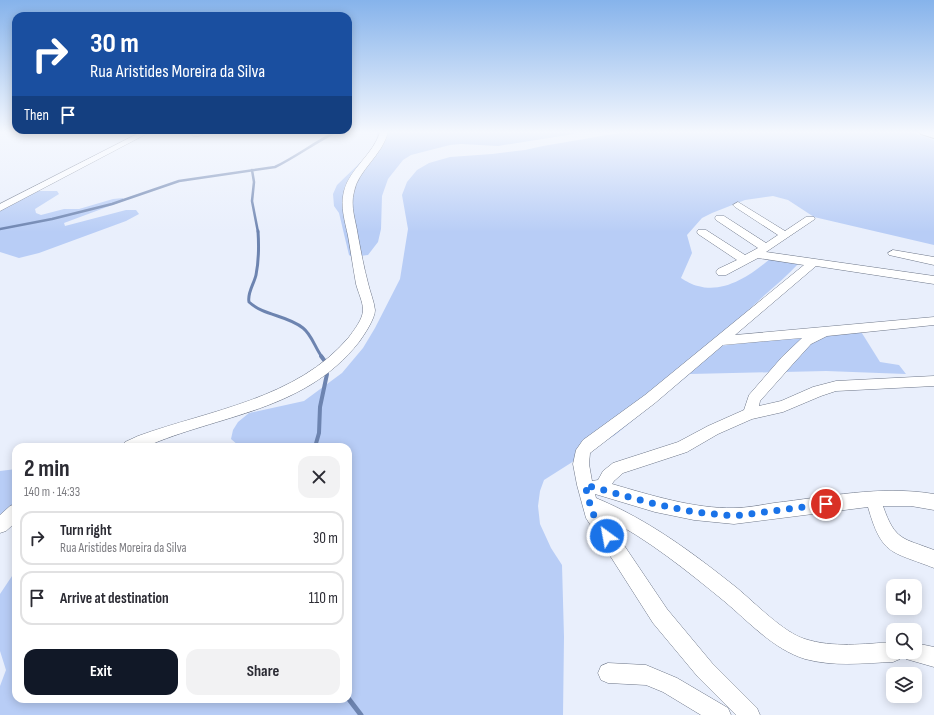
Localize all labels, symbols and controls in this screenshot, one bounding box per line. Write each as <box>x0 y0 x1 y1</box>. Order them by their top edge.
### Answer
text: 30 m <box>90 27 139 60</box>
icon: right <box>24 28 76 80</box>
text: Rua Aristides Moreira da Silva <box>90 61 265 82</box>
icon: arrive <box>57 104 79 126</box>
text: Then <box>24 106 49 125</box>
text: 2 min <box>24 454 70 483</box>
button: close <box>298 456 340 498</box>
text: 140 m · 14:33 <box>24 484 80 500</box>
pin <box>809 487 843 521</box>
icon: arrive <box>815 493 837 515</box>
position arrow <box>586 515 628 557</box>
text: Turn right <box>60 521 112 540</box>
icon: right <box>26 527 48 549</box>
text: 30 m <box>313 529 338 548</box>
text: Rua Aristides Moreira da Silva <box>60 540 187 556</box>
map controls <box>886 579 922 703</box>
button: sound <box>886 579 922 615</box>
icon: arrive <box>26 587 48 609</box>
text: Arrive at destination <box>60 589 169 608</box>
text: 110 m <box>309 589 338 608</box>
button: search <box>886 623 922 659</box>
button: Exit <box>24 649 178 695</box>
button: Share <box>186 649 340 695</box>
button: layers <box>886 667 922 703</box>

